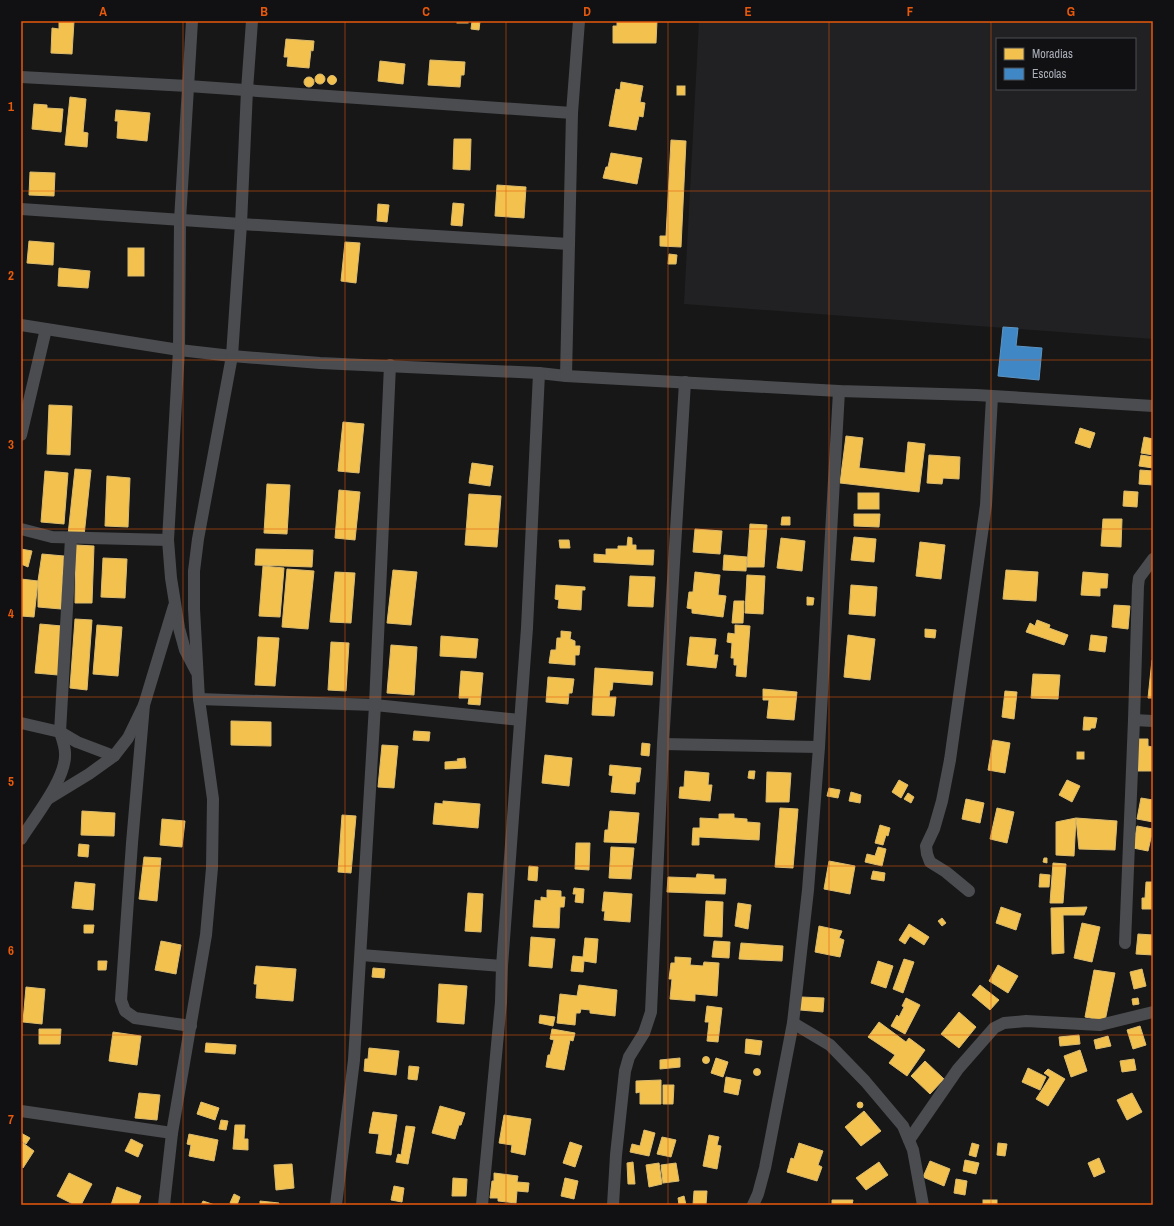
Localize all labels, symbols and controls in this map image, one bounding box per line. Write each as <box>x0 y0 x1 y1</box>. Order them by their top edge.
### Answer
text: A <box>99 3 107 20</box>
text: B <box>260 3 268 20</box>
text: C <box>422 3 430 20</box>
text: D <box>583 3 591 20</box>
text: E <box>744 3 752 20</box>
text: F <box>907 3 914 20</box>
text: G <box>1067 3 1075 20</box>
legend <box>996 38 1136 90</box>
text: Moradias <box>1032 46 1073 62</box>
text: Escolas <box>1032 66 1067 82</box>
text: 1 <box>8 98 14 115</box>
text: 2 <box>8 267 14 284</box>
text: 3 <box>8 436 14 453</box>
text: 4 <box>8 605 14 622</box>
text: 5 <box>8 773 14 790</box>
text: 6 <box>8 942 14 959</box>
text: 7 <box>8 1111 14 1128</box>

